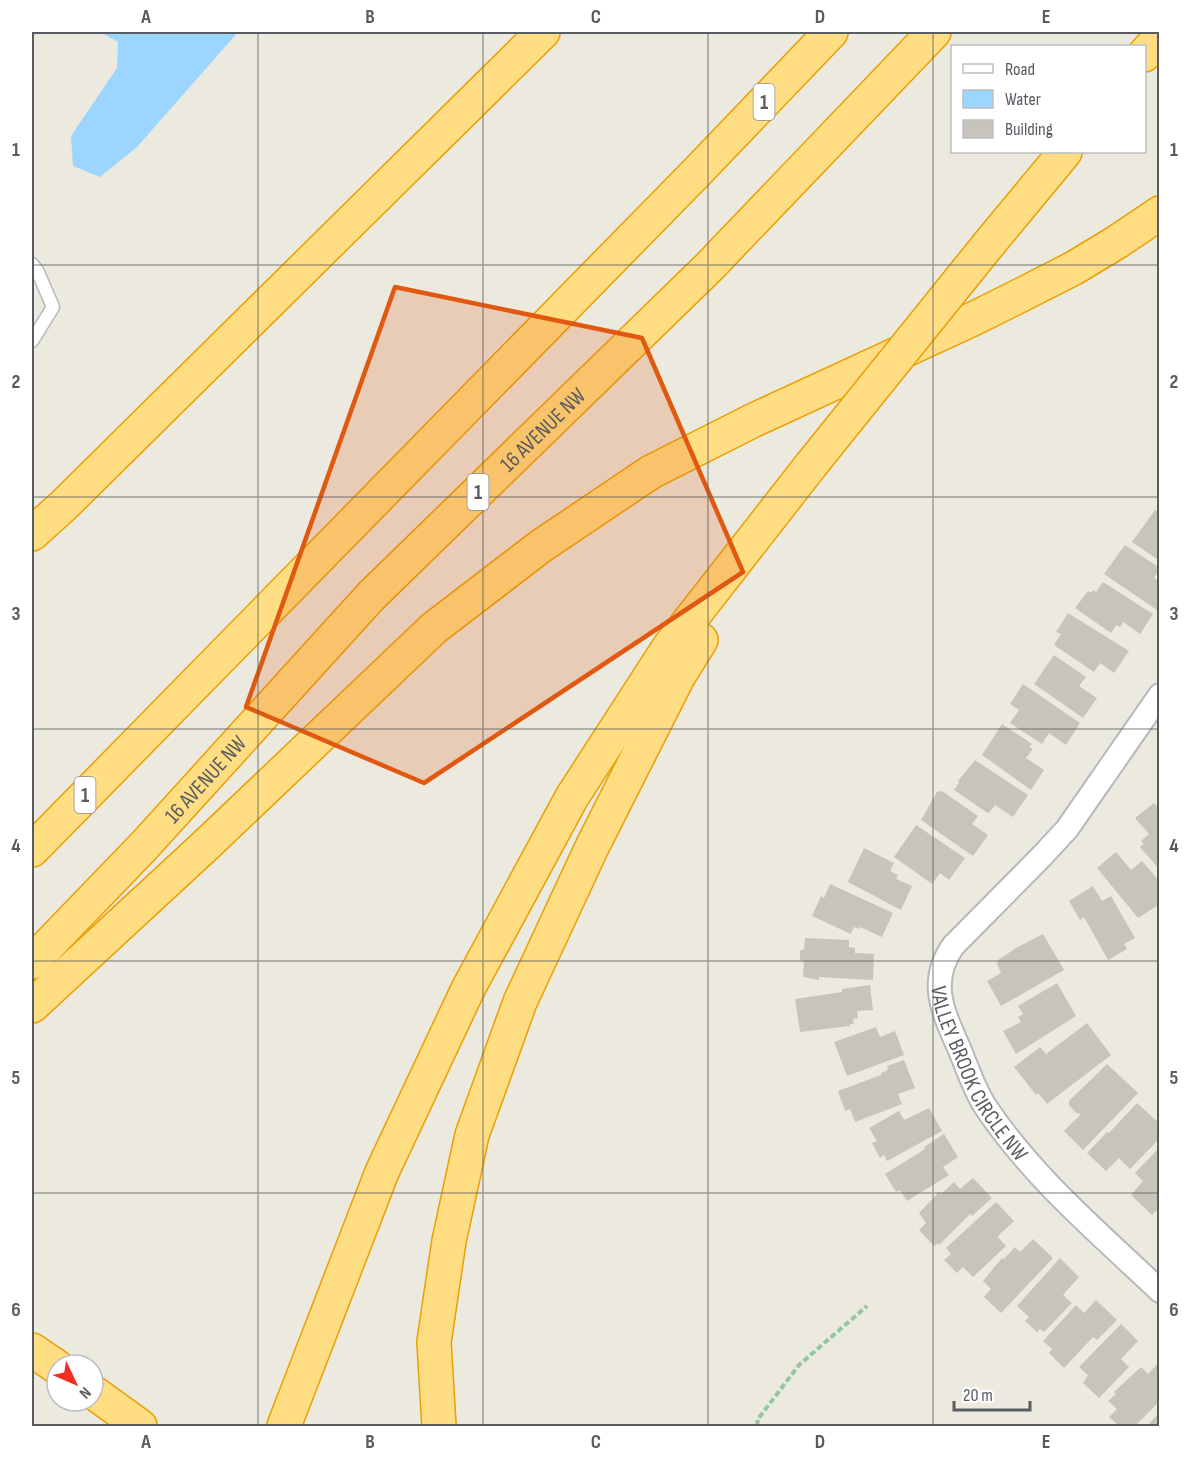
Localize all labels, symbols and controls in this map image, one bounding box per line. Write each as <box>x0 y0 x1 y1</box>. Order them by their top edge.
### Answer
text: A <box>140 5 151 29</box>
text: B <box>365 5 375 29</box>
text: C <box>591 5 601 29</box>
text: D <box>815 5 825 29</box>
text: E <box>1042 5 1050 29</box>
legend <box>951 45 1146 153</box>
text: Road <box>1005 59 1035 80</box>
road number: 1 <box>754 84 774 120</box>
text: Water <box>1005 89 1041 110</box>
text: Building <box>1005 119 1053 140</box>
text: 1 <box>12 138 20 162</box>
text: 1 <box>1170 138 1178 162</box>
text: 2 <box>12 370 20 394</box>
text: 2 <box>1170 370 1178 394</box>
street label: 16 AVENUE NW <box>495 383 592 478</box>
road number: 1 <box>468 474 488 510</box>
text: 3 <box>12 602 21 626</box>
text: 3 <box>1170 602 1179 626</box>
street label: 16 AVENUE NW <box>159 730 253 829</box>
road number: 1 <box>74 777 96 813</box>
text: 4 <box>11 834 21 858</box>
text: 4 <box>1169 834 1179 858</box>
street label: VALLEY BROOK CIRCLE NW <box>925 985 1033 1167</box>
text: 5 <box>12 1066 21 1090</box>
text: 5 <box>1170 1066 1179 1090</box>
text: 6 <box>11 1298 21 1322</box>
text: 6 <box>1169 1298 1179 1322</box>
north arrow <box>45 1353 105 1413</box>
scale bar <box>954 1374 1030 1412</box>
text: N <box>75 1383 95 1402</box>
text: 20 m <box>963 1385 993 1406</box>
text: A <box>140 1430 151 1454</box>
text: B <box>365 1430 375 1454</box>
text: C <box>591 1430 601 1454</box>
text: D <box>815 1430 825 1454</box>
text: E <box>1042 1430 1050 1454</box>

